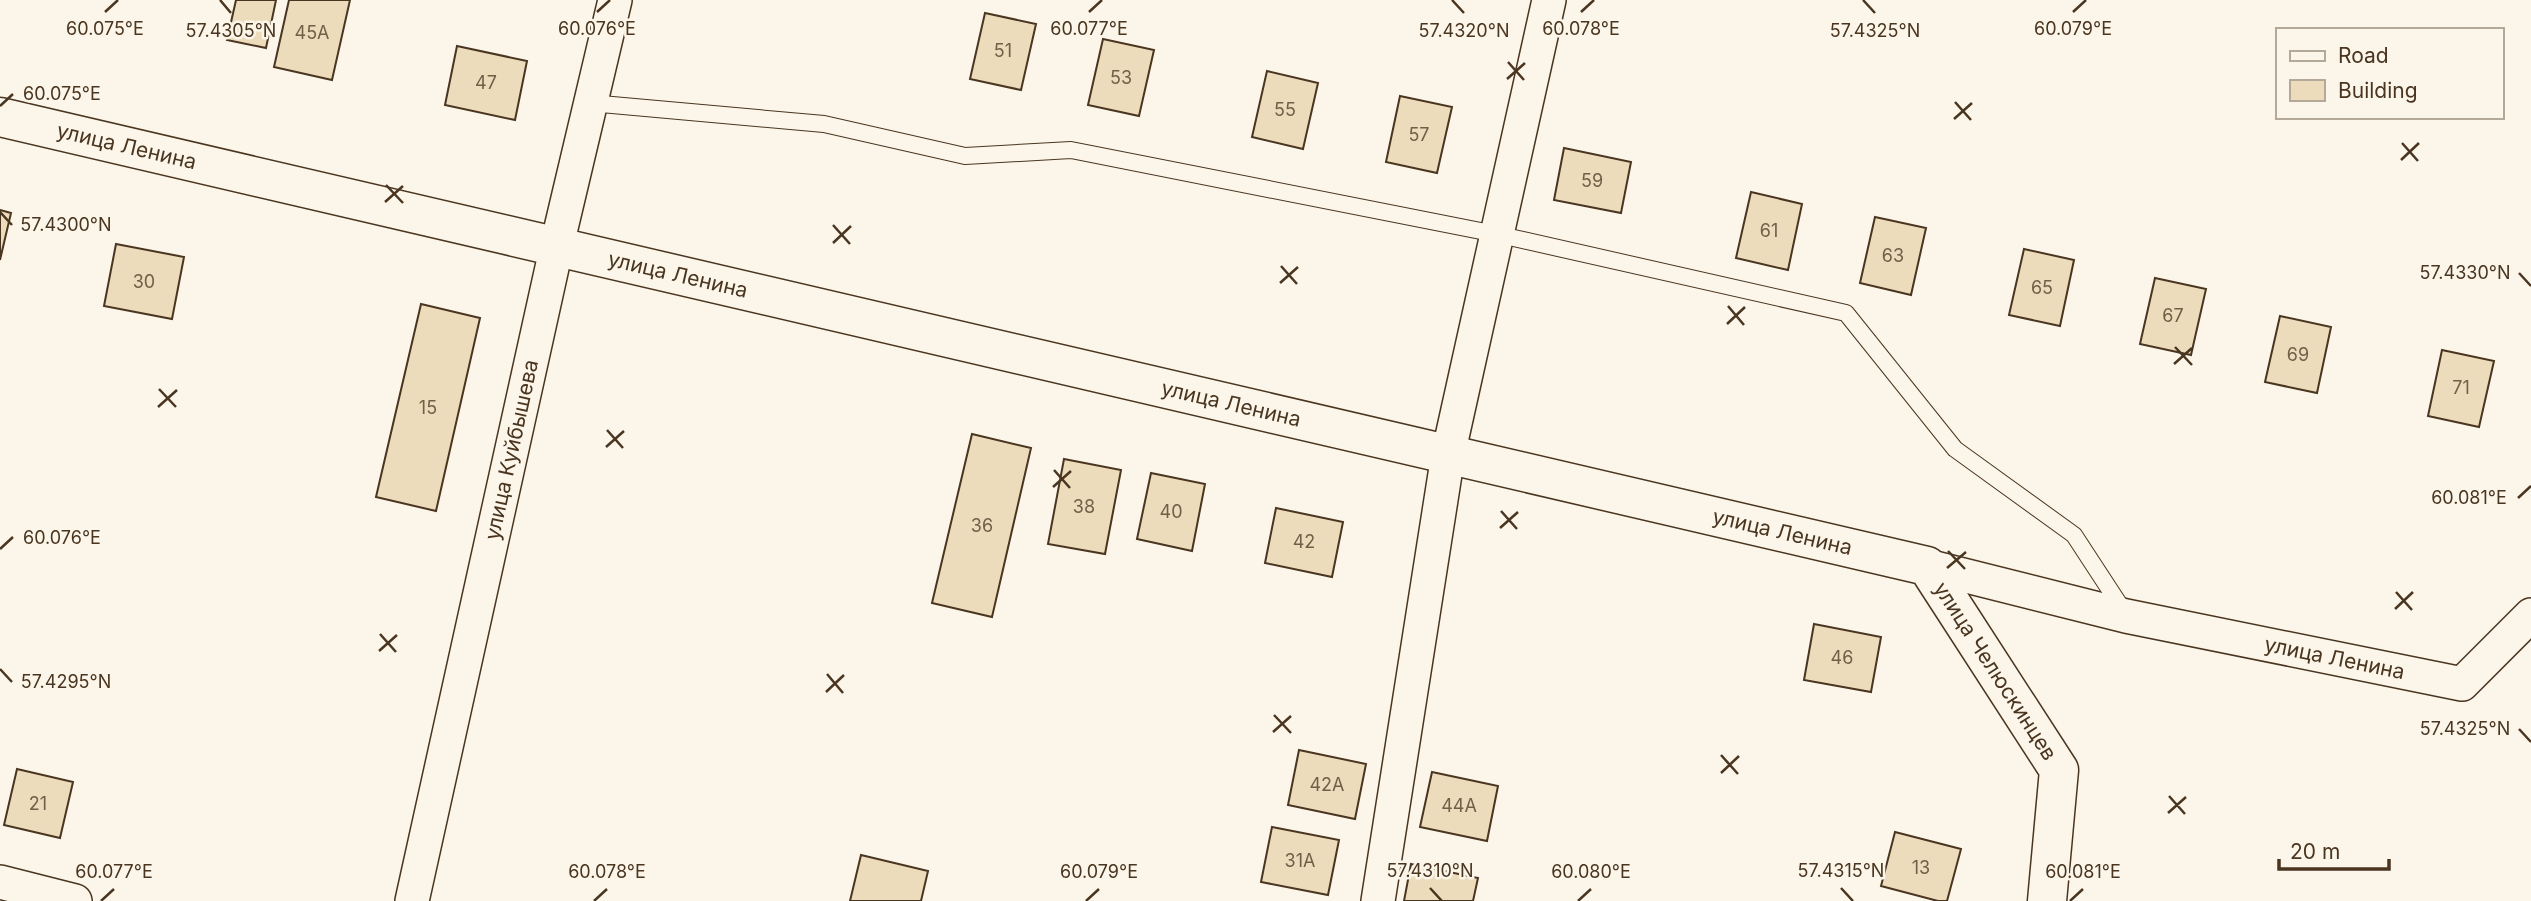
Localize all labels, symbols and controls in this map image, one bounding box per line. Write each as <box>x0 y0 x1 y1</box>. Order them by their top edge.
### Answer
text: 60.075°E <box>66 18 144 39</box>
text: 60.076°E <box>558 18 636 39</box>
text: 60.077°E <box>1050 18 1128 39</box>
text: 60.078°E <box>1542 18 1620 39</box>
text: 60.079°E <box>2034 18 2112 39</box>
text: 57.4305°N <box>186 20 276 41</box>
text: 57.4320°N <box>1419 20 1509 41</box>
text: 57.4325°N <box>1830 20 1920 41</box>
house number: 45А <box>295 22 330 43</box>
legend <box>2276 28 2503 119</box>
house number: 51 <box>994 40 1012 61</box>
text: Road <box>2338 43 2389 68</box>
house number: 53 <box>1110 67 1132 88</box>
house number: 47 <box>475 72 497 93</box>
text: Building <box>2338 78 2418 103</box>
text: 60.075°E <box>23 83 101 104</box>
house number: 55 <box>1274 99 1296 120</box>
street label: улица Ленина <box>54 118 199 174</box>
house number: 57 <box>1408 124 1430 145</box>
house number: 59 <box>1581 170 1603 191</box>
text: 57.4300°N <box>20 214 112 235</box>
house number: 61 <box>1760 220 1778 241</box>
house number: 63 <box>1882 245 1904 266</box>
street label: улица Ленина <box>606 246 750 303</box>
text: 57.4330°N <box>2419 262 2511 283</box>
house number: 30 <box>133 271 155 292</box>
house number: 65 <box>2031 277 2053 298</box>
house number: 67 <box>2162 305 2184 326</box>
house number: 69 <box>2287 344 2309 365</box>
street label: улица Куйбышева <box>479 357 543 542</box>
street label: улица Ленина <box>1159 375 1303 432</box>
house number: 71 <box>2452 377 2470 398</box>
house number: 15 <box>419 397 437 418</box>
text: 60.081°E <box>2431 487 2507 508</box>
house number: 38 <box>1073 496 1095 517</box>
house number: 40 <box>1160 501 1182 522</box>
street label: улица Ленина <box>1710 503 1855 560</box>
house number: 36 <box>971 515 993 536</box>
text: 60.076°E <box>23 527 101 548</box>
house number: 42 <box>1293 531 1315 552</box>
street label: улица Челюскинцев <box>1929 577 2062 765</box>
street label: улица Ленина <box>2262 631 2407 684</box>
house number: 46 <box>1831 647 1853 668</box>
text: 57.4295°N <box>21 671 111 692</box>
text: 57.4325°N <box>2420 718 2510 739</box>
house number: 42А <box>1309 774 1345 795</box>
house number: 21 <box>29 793 47 814</box>
house number: 44А <box>1441 795 1477 816</box>
scale bar <box>2279 828 2389 872</box>
text: 20 m <box>2290 839 2340 864</box>
house number: 31А <box>1285 850 1315 871</box>
house number: 13 <box>1912 857 1930 878</box>
text: 57.4310°N <box>1386 860 1474 881</box>
text: 57.4315°N <box>1798 860 1884 881</box>
text: 60.077°E <box>75 861 153 882</box>
text: 60.078°E <box>568 861 646 882</box>
text: 60.079°E <box>1060 861 1138 882</box>
text: 60.080°E <box>1551 861 1631 882</box>
text: 60.081°E <box>2045 861 2121 882</box>

